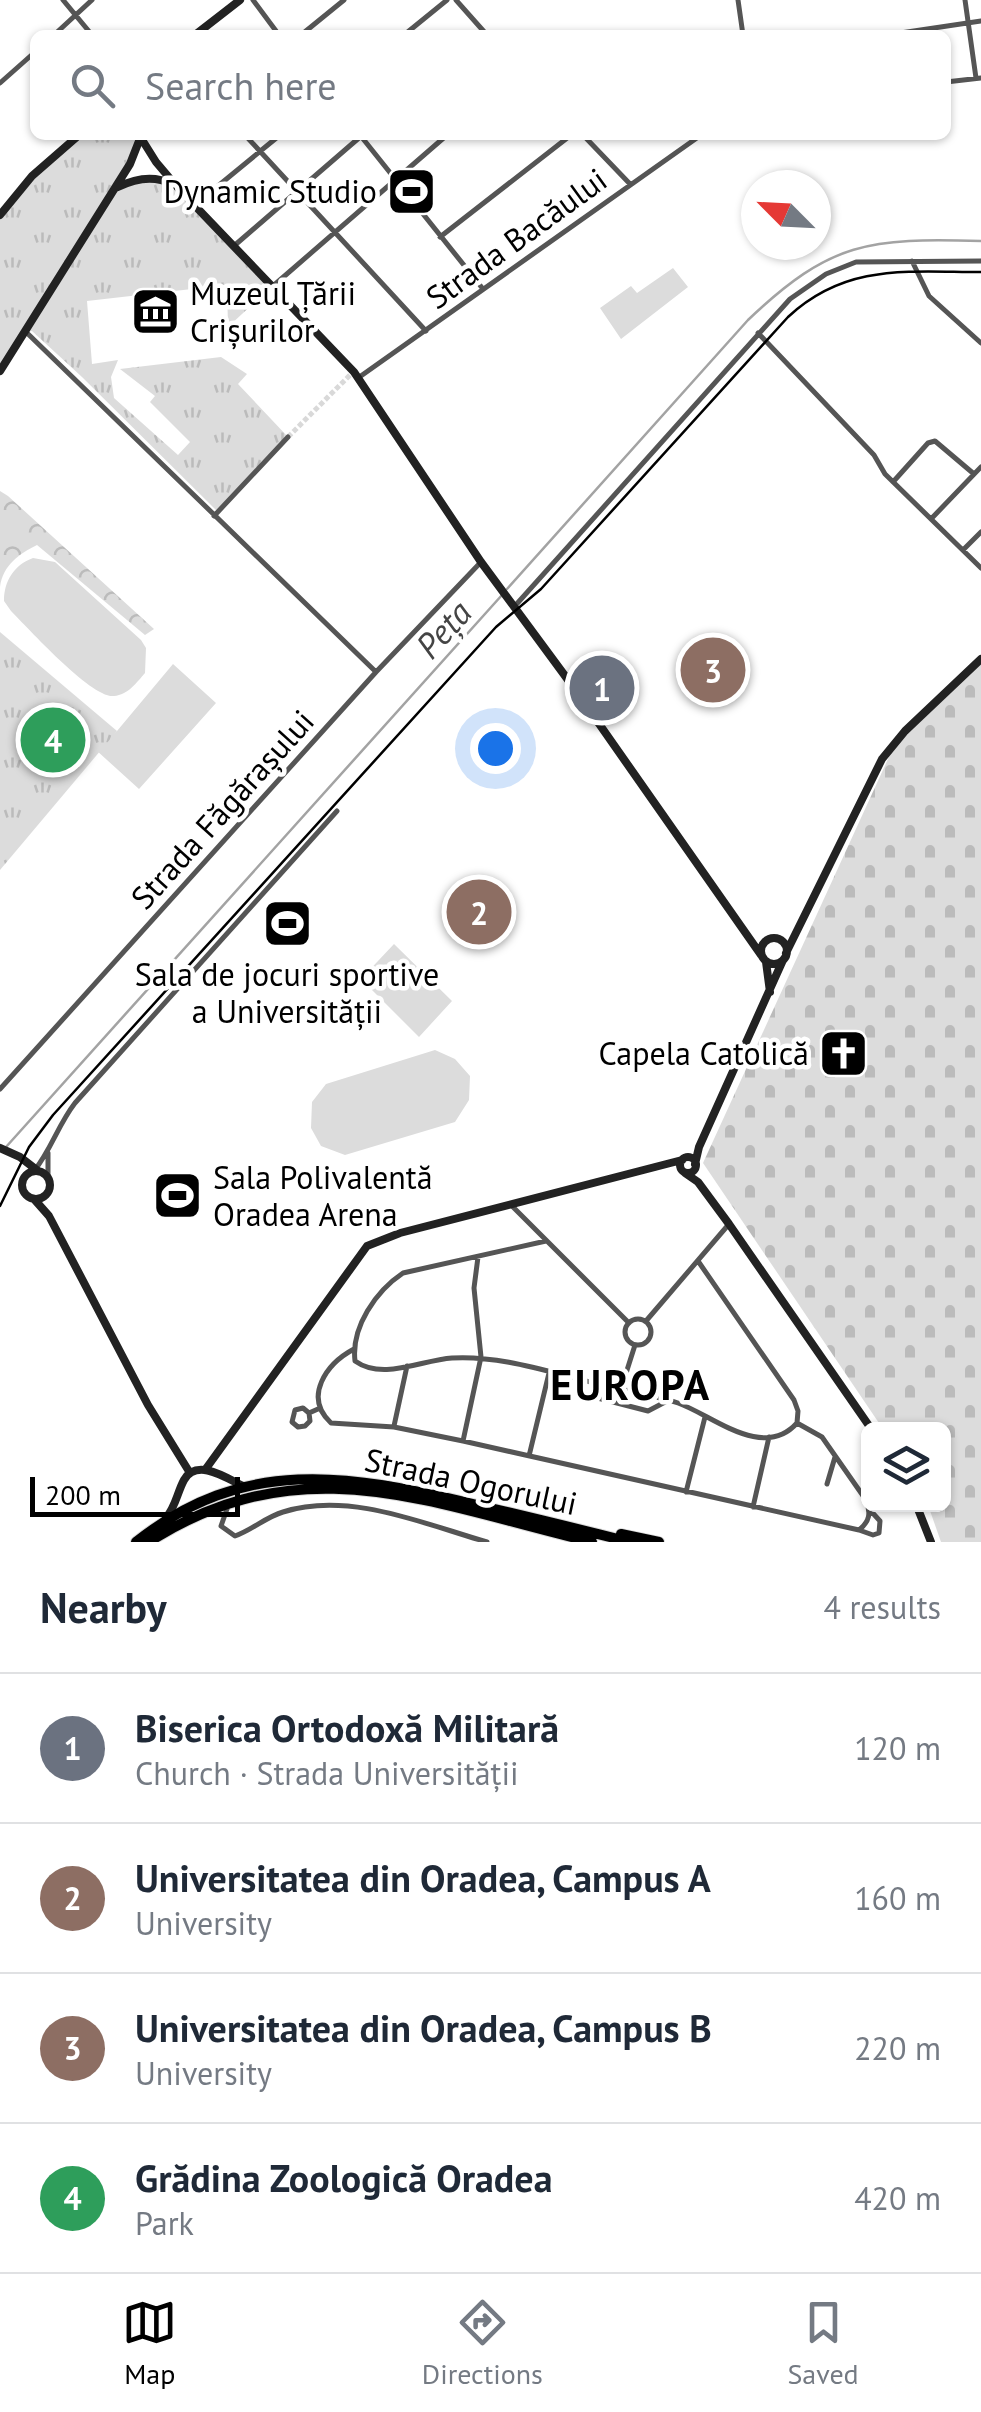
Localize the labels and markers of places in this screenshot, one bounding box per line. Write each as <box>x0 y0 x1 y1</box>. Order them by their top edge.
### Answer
sports icon: Dynamic Studio <box>386 165 438 217</box>
place label: Dynamic Studio <box>163 170 377 212</box>
place label: Muzeul Țării Crișurilor <box>190 272 356 351</box>
museum icon: Muzeul Țării Crișurilor <box>129 285 181 337</box>
pin: 3 <box>680 632 746 708</box>
pin: 1 <box>570 650 634 726</box>
pin: 4 <box>20 702 86 778</box>
pin: 2 <box>446 874 512 950</box>
sports icon: Sala de jocuri sportive a Universității <box>261 898 313 950</box>
place label: Sala de jocuri sportive a Universității <box>135 953 439 1032</box>
church icon: Capela Catolică <box>818 1027 870 1079</box>
place label: Capela Catolică <box>599 1032 809 1074</box>
place label: Sala Polivalentă Oradea Arena <box>213 1156 433 1235</box>
sports icon: Sala Polivalentă Oradea Arena <box>152 1169 204 1221</box>

